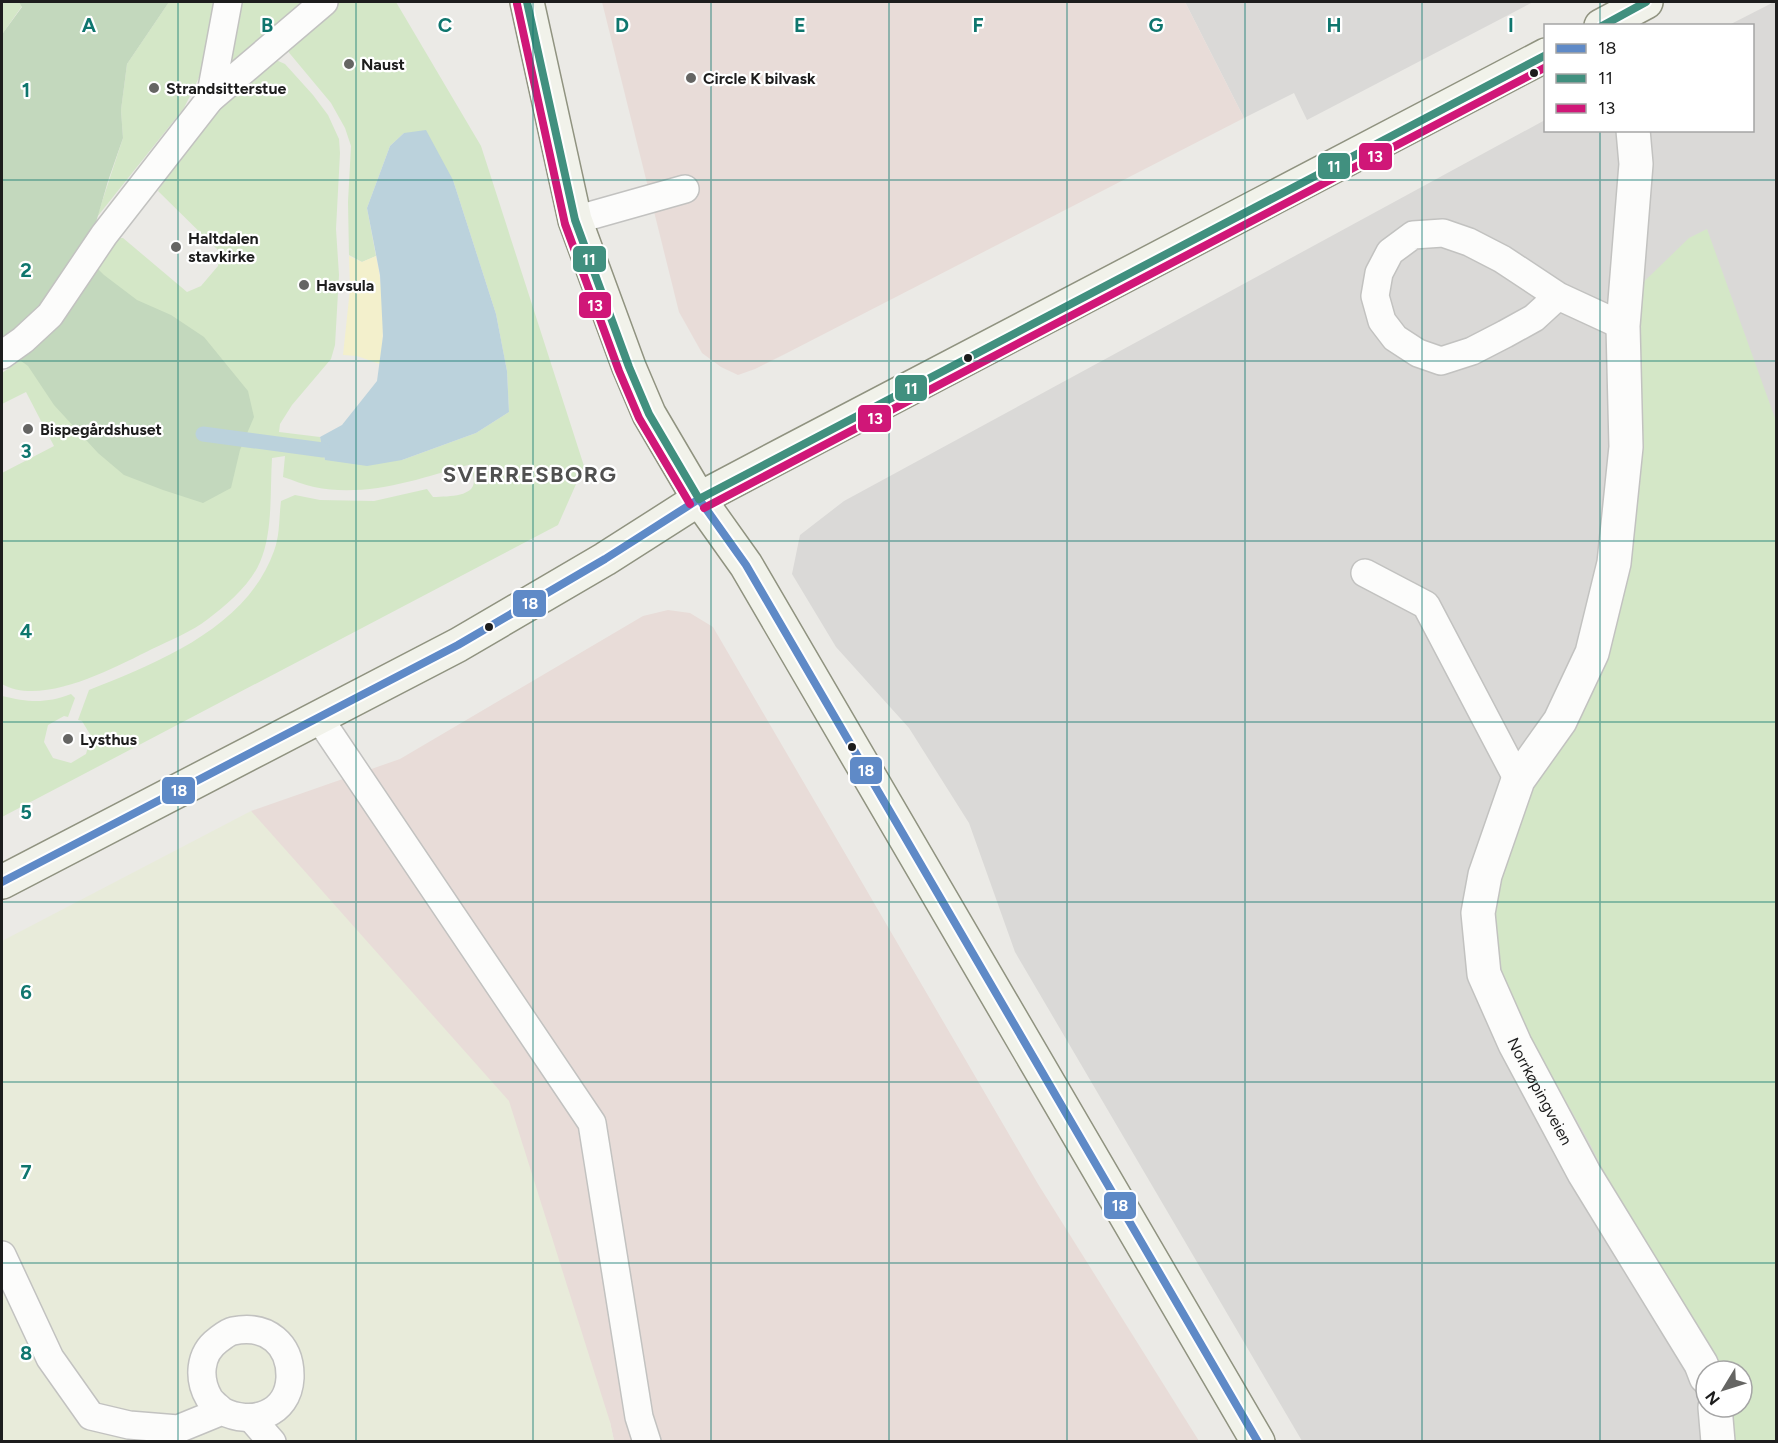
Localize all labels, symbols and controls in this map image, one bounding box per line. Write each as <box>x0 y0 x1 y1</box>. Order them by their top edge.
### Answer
text: A <box>82 13 97 37</box>
text: B <box>261 13 273 37</box>
text: C <box>438 13 452 37</box>
text: D <box>615 13 629 37</box>
text: E <box>794 13 806 37</box>
text: F <box>972 13 984 37</box>
text: G <box>1149 13 1164 37</box>
text: H <box>1327 13 1342 37</box>
text: I <box>1508 13 1514 37</box>
legend <box>1544 24 1754 132</box>
text: 18 <box>1598 37 1617 59</box>
place label: Naust <box>361 55 405 74</box>
marker: Naust <box>342 57 356 71</box>
unlabelled marker <box>1528 67 1540 79</box>
text: 11 <box>1598 67 1613 89</box>
place label: Circle K bilvask <box>703 69 816 88</box>
marker: Circle K bilvask <box>684 71 698 85</box>
text: 1 <box>22 78 30 102</box>
place label: Strandsitterstue <box>166 79 287 98</box>
marker: Strandsitterstue <box>147 81 161 95</box>
text: 13 <box>1598 97 1615 119</box>
line badge: 13 <box>1358 142 1393 171</box>
text: 13 <box>1367 147 1383 166</box>
line badge: 11 <box>1317 152 1351 180</box>
text: 11 <box>1327 157 1341 176</box>
place label: Haltdalen stavkirke <box>188 229 259 266</box>
marker: Haltdalen stavkirke <box>169 240 183 254</box>
line badge: 11 <box>572 245 607 273</box>
text: 11 <box>582 250 596 269</box>
text: 2 <box>20 258 32 282</box>
place label: Havsula <box>316 276 374 295</box>
marker: Havsula <box>297 278 311 292</box>
line badge: 13 <box>578 291 612 319</box>
text: 13 <box>587 296 603 315</box>
unlabelled marker <box>962 352 974 364</box>
line badge: 11 <box>894 374 928 402</box>
text: 11 <box>904 379 918 398</box>
line badge: 13 <box>857 404 892 433</box>
text: 13 <box>867 409 883 428</box>
place label: Bispegårdshuset <box>40 420 162 439</box>
marker: Bispegårdshuset <box>21 422 35 436</box>
text: 3 <box>20 439 32 463</box>
district label: SVERRESBORG <box>443 461 617 488</box>
line badge: 18 <box>512 589 547 618</box>
text: 18 <box>522 594 538 613</box>
text: 4 <box>20 619 33 643</box>
unlabelled marker <box>483 621 495 633</box>
place label: Lysthus <box>80 730 138 749</box>
marker: Lysthus <box>61 732 75 746</box>
unlabelled marker <box>846 741 858 753</box>
line badge: 18 <box>849 756 883 785</box>
text: 18 <box>858 761 874 780</box>
line badge: 18 <box>161 776 196 805</box>
text: 18 <box>171 781 187 800</box>
text: 5 <box>20 800 32 824</box>
text: 6 <box>20 980 32 1004</box>
street label: Norrkøpingveien <box>1504 1034 1577 1148</box>
text: 7 <box>20 1160 32 1184</box>
line badge: 18 <box>1103 1191 1137 1220</box>
text: 18 <box>1112 1196 1128 1215</box>
text: 8 <box>20 1341 32 1365</box>
north arrow <box>1694 1359 1754 1419</box>
text: N <box>1701 1387 1724 1409</box>

